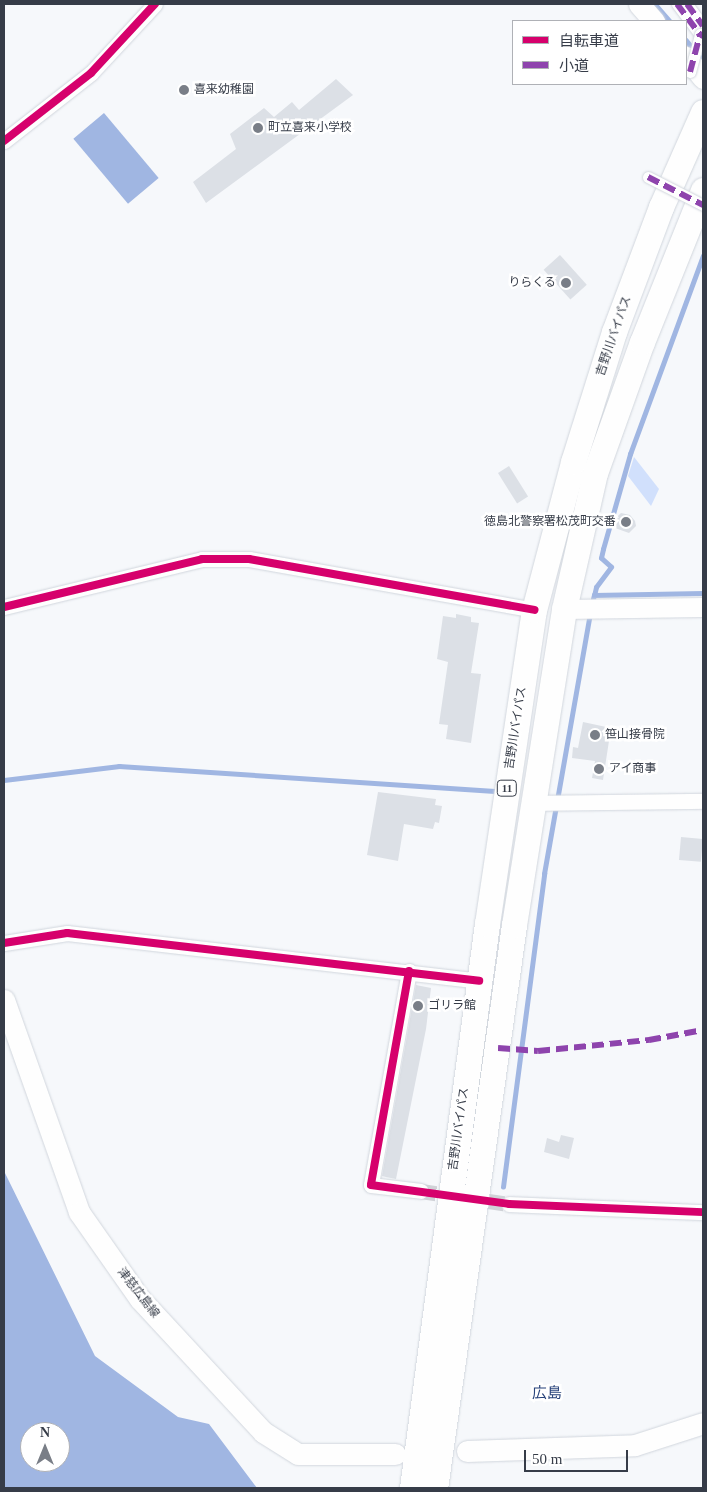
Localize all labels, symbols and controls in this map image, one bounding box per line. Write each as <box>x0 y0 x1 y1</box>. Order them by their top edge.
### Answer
legend <box>512 20 687 85</box>
text: 自転車道 <box>559 33 619 49</box>
text: 小道 <box>559 58 589 74</box>
place label: 喜来幼稚園 <box>194 83 254 97</box>
marker: 喜来幼稚園 <box>178 84 190 96</box>
place label: 町立喜来小学校 <box>268 121 352 135</box>
marker: 町立喜来小学校 <box>252 122 264 134</box>
place label: りらくる <box>508 276 556 290</box>
marker: りらくる <box>560 277 572 289</box>
street label: 吉野川バイパス <box>594 294 634 378</box>
place label: 徳島北警察署松茂町交番 <box>484 515 616 529</box>
marker: 徳島北警察署松茂町交番 <box>620 516 632 528</box>
street label: 吉野川バイパス <box>502 685 530 771</box>
place label: 笹山接骨院 <box>605 728 665 742</box>
marker: 笹山接骨院 <box>589 729 601 741</box>
place label: アイ商事 <box>609 762 657 776</box>
marker: アイ商事 <box>593 763 605 775</box>
road number: 11 <box>496 780 518 796</box>
place label: ゴリラ館 <box>428 999 476 1013</box>
marker: ゴリラ館 <box>412 1000 424 1012</box>
street label: 吉野川バイパス <box>446 1086 472 1172</box>
street label: 津慈広島線 <box>114 1265 162 1321</box>
district label: 広島 <box>532 1385 562 1403</box>
north arrow <box>20 1422 70 1472</box>
text: N <box>40 1425 50 1440</box>
scale bar <box>527 1440 631 1472</box>
text: 50 m <box>532 1451 562 1467</box>

